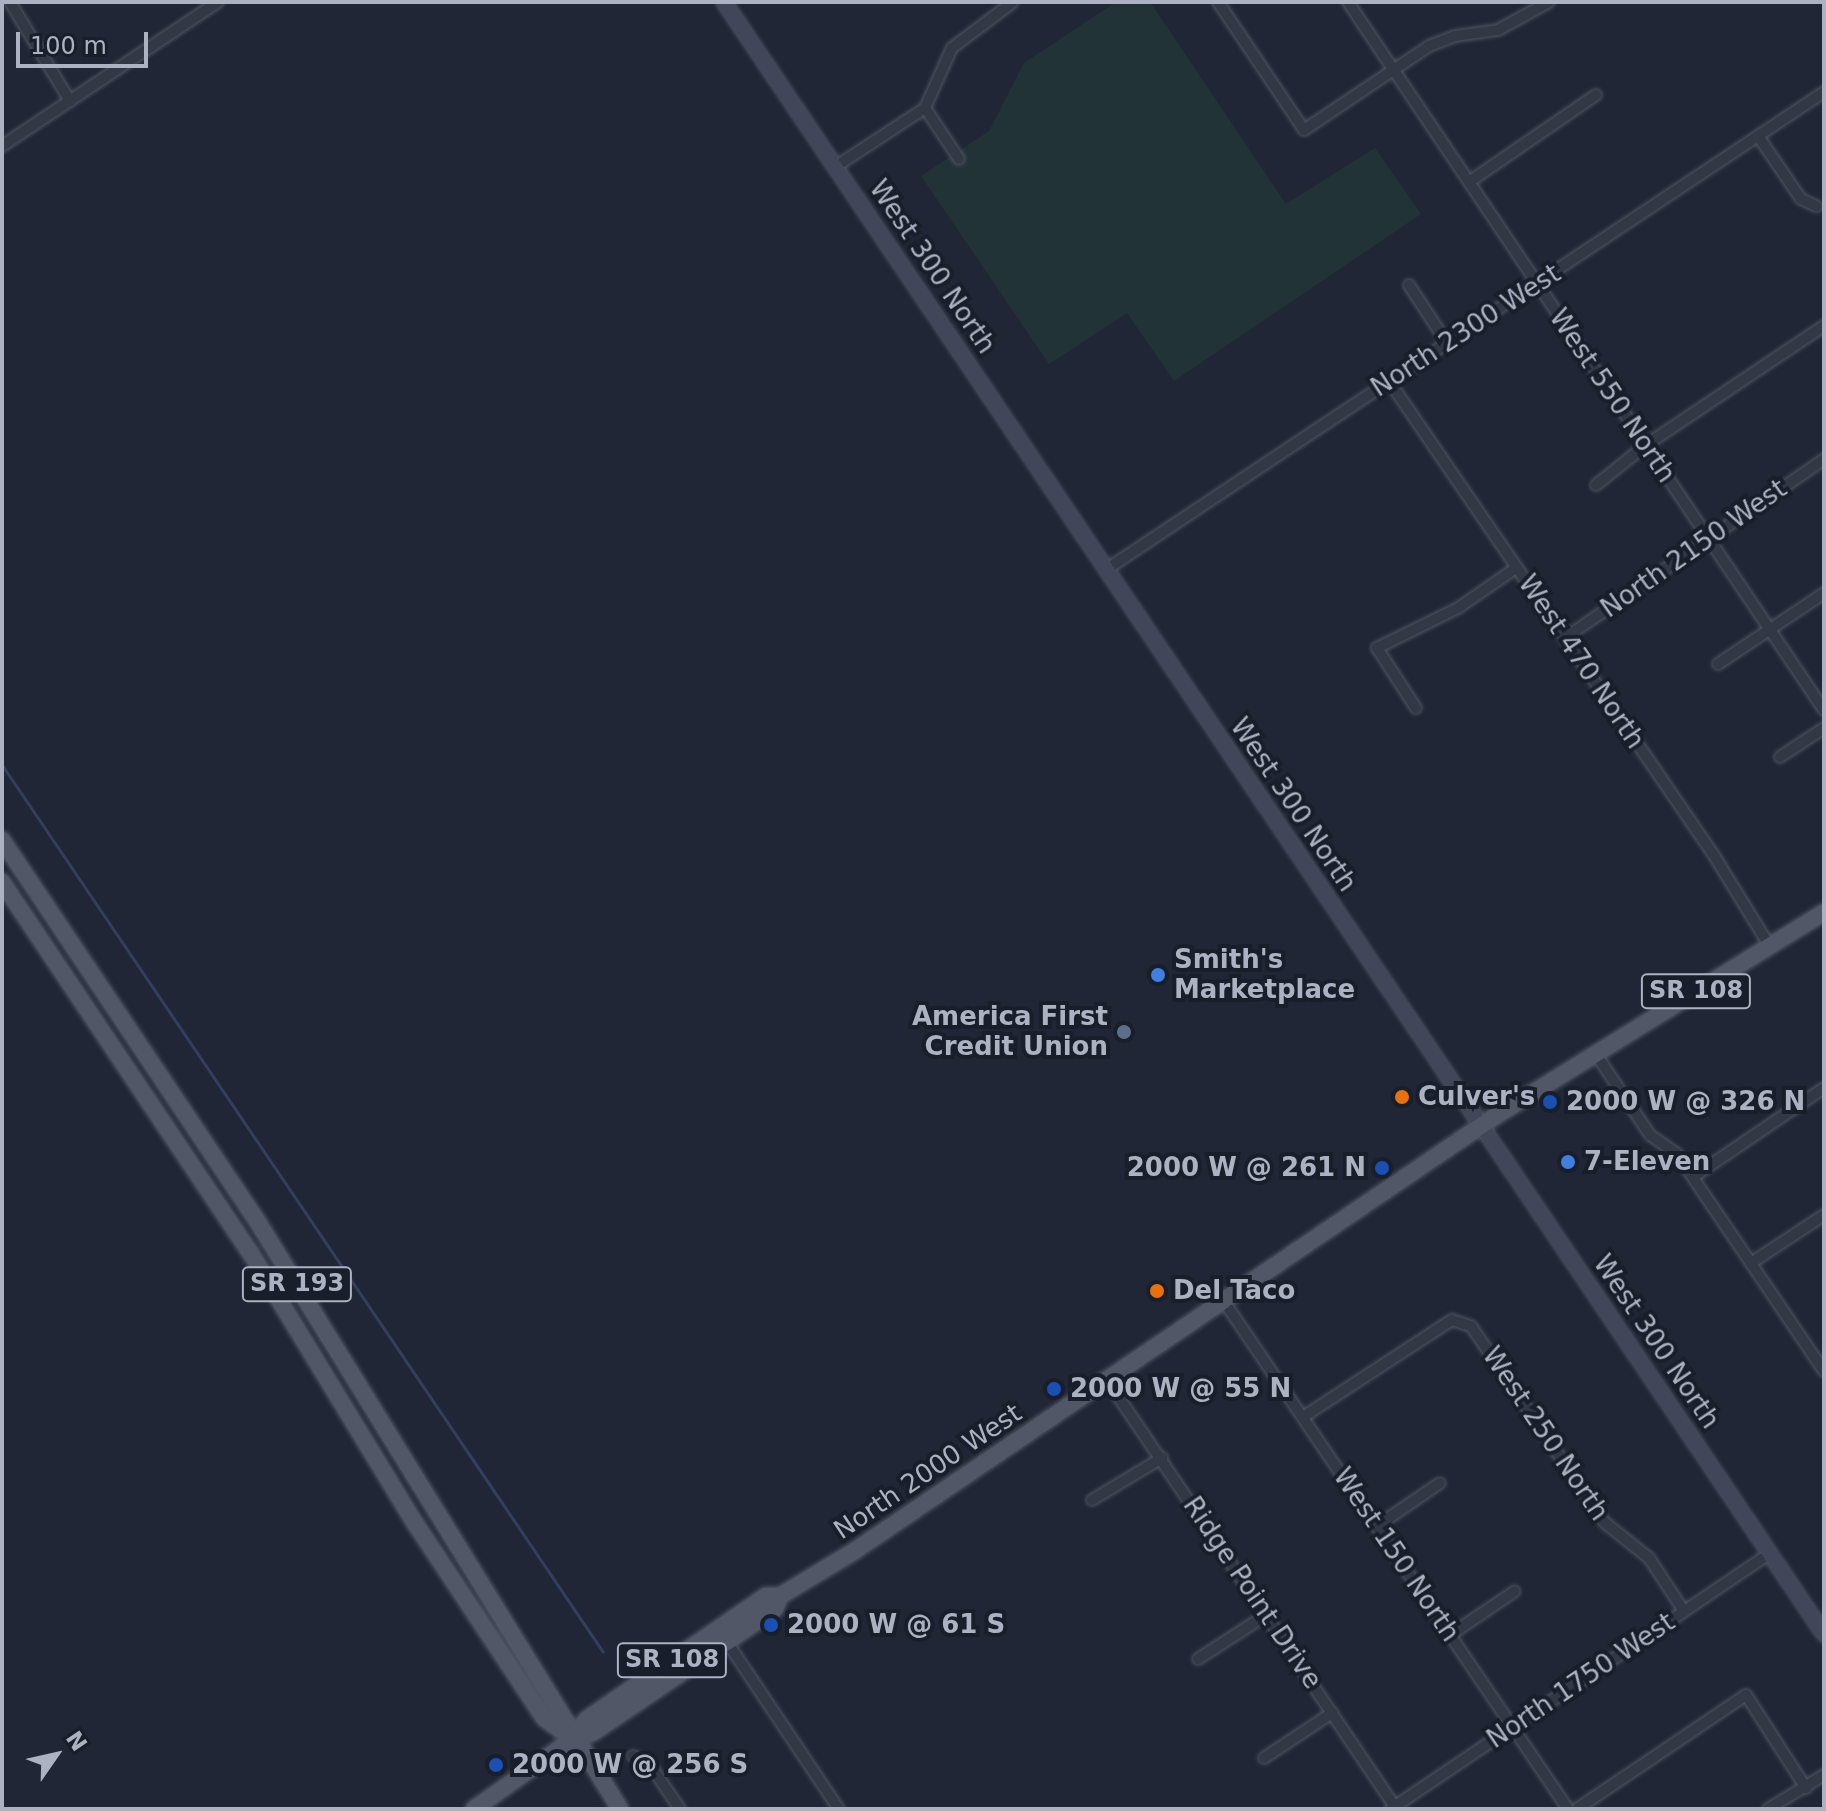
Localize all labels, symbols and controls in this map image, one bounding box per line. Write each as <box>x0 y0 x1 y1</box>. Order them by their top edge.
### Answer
scale bar <box>20 16 152 66</box>
text: 100 m <box>30 32 107 60</box>
street label: West 300 North <box>862 174 1002 360</box>
street label: North 2300 West <box>1366 258 1566 404</box>
street label: West 550 North <box>1542 303 1682 489</box>
street label: North 2150 West <box>1595 473 1793 625</box>
street label: West 470 North <box>1511 569 1651 755</box>
street label: West 300 North <box>1223 712 1363 898</box>
place label: Smith's Marketplace <box>1174 944 1355 1006</box>
marker: Smith's Marketplace <box>1149 966 1167 984</box>
road number: SR 108 <box>1640 971 1752 1011</box>
place label: America First Credit Union <box>912 1001 1108 1062</box>
marker: America First Credit Union <box>1115 1023 1133 1041</box>
place label: Culver's <box>1418 1081 1535 1113</box>
place label: 2000 W @ 326 N <box>1566 1086 1805 1118</box>
marker: Culver's <box>1393 1088 1411 1106</box>
marker: 2000 W @ 326 N <box>1541 1093 1559 1111</box>
place label: 7-Eleven <box>1584 1146 1710 1178</box>
place label: 2000 W @ 261 N <box>1127 1152 1366 1184</box>
marker: 7-Eleven <box>1559 1153 1577 1171</box>
marker: 2000 W @ 261 N <box>1373 1159 1391 1177</box>
street label: West 300 North <box>1586 1249 1726 1435</box>
road number: SR 193 <box>241 1264 353 1304</box>
place label: Del Taco <box>1173 1275 1295 1307</box>
marker: Del Taco <box>1148 1282 1166 1300</box>
street label: West 250 North <box>1475 1341 1615 1527</box>
place label: 2000 W @ 55 N <box>1070 1373 1291 1405</box>
marker: 2000 W @ 55 N <box>1045 1380 1063 1398</box>
street label: North 2000 West <box>828 1398 1028 1546</box>
street label: West 150 North <box>1326 1462 1466 1648</box>
street label: Ridge Point Drive <box>1176 1491 1328 1695</box>
street label: North 1750 West <box>1481 1607 1681 1755</box>
place label: 2000 W @ 61 S <box>787 1609 1005 1641</box>
marker: 2000 W @ 61 S <box>762 1616 780 1634</box>
road number: SR 108 <box>616 1640 728 1680</box>
north arrow <box>16 1715 96 1795</box>
text: N <box>61 1727 92 1756</box>
place label: 2000 W @ 256 S <box>512 1749 748 1781</box>
marker: 2000 W @ 256 S <box>487 1756 505 1774</box>

